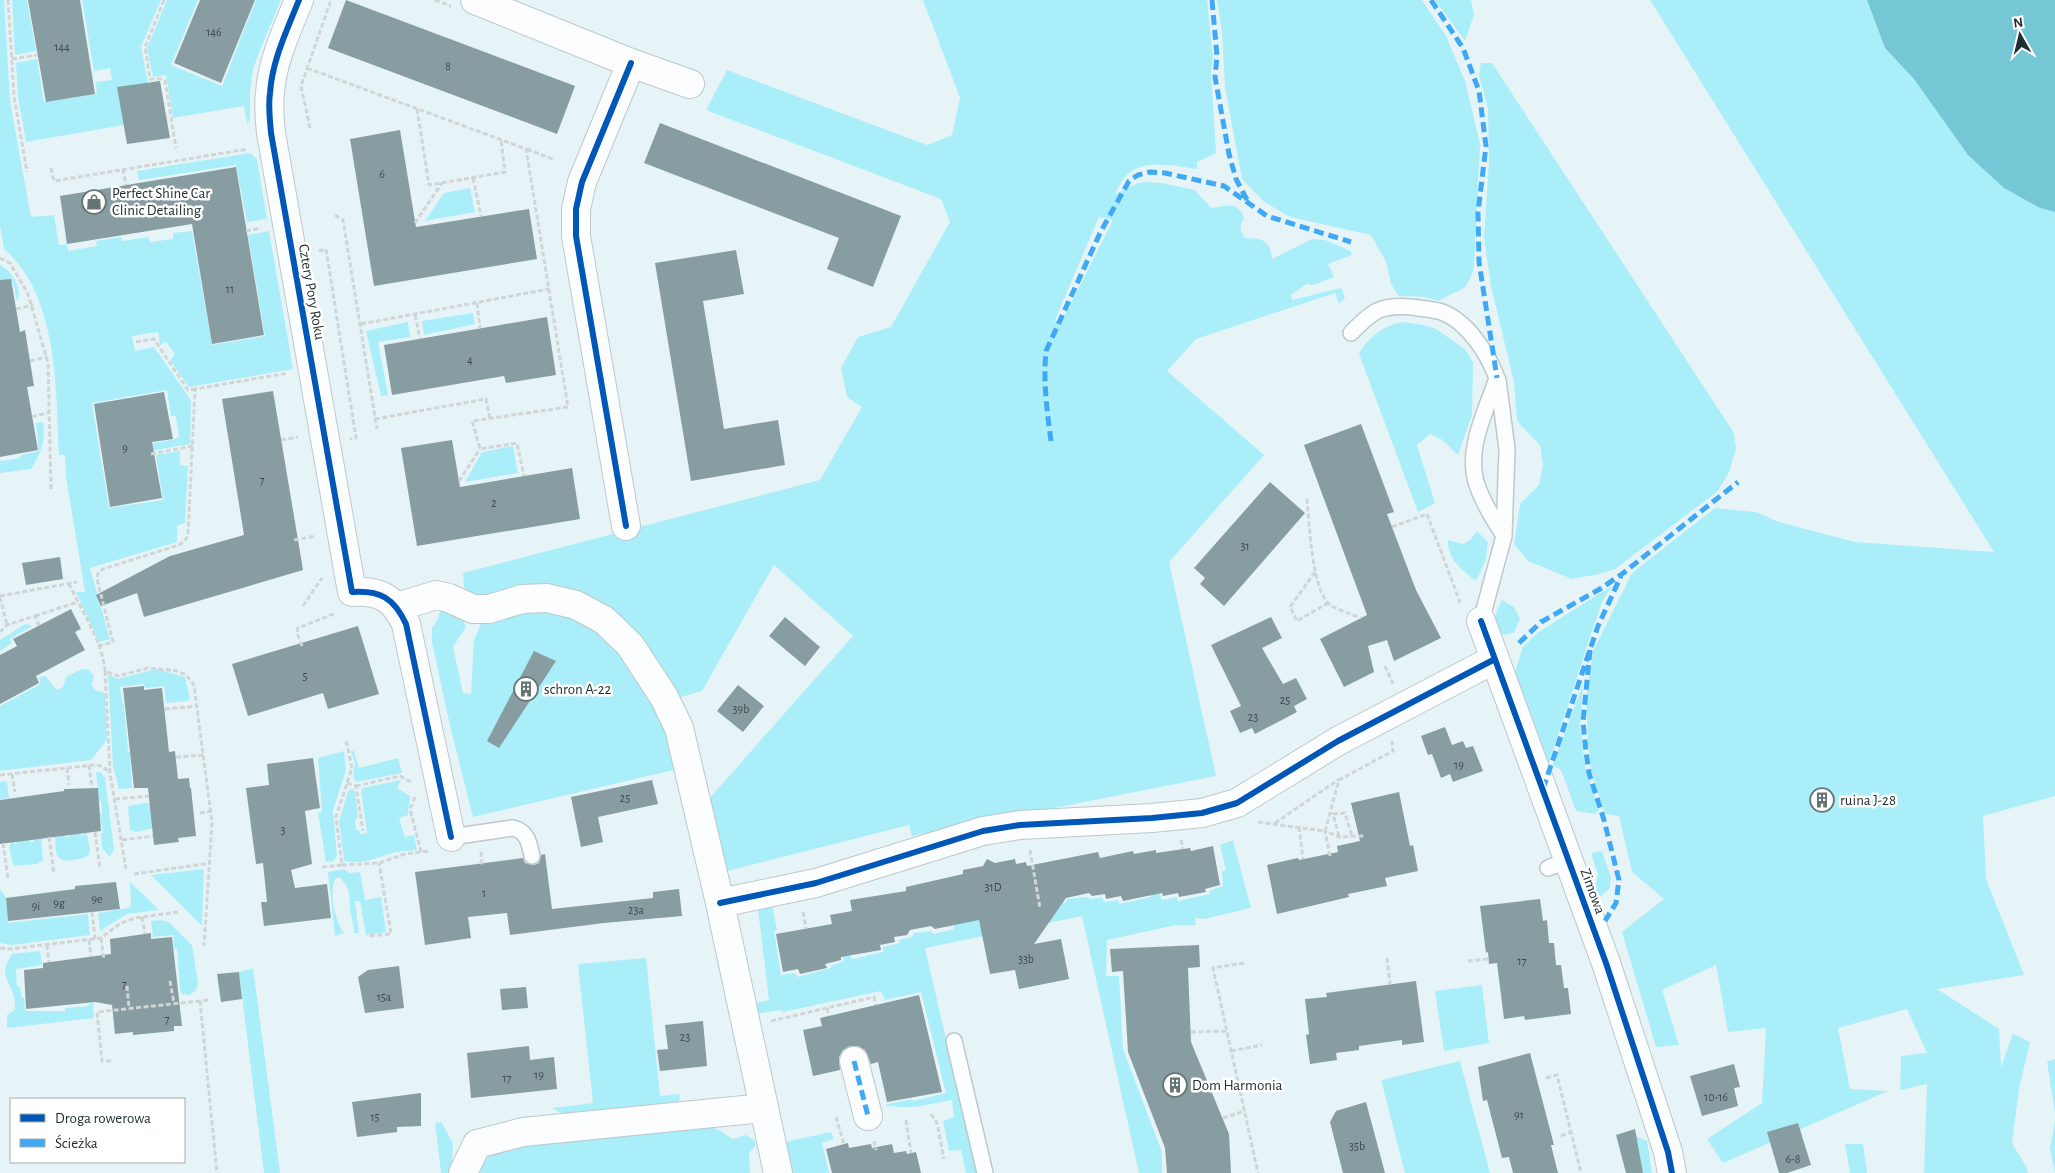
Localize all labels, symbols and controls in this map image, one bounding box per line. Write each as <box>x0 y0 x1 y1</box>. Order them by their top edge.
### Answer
north arrow <box>1995 10 2045 60</box>
text: N <box>2013 16 2024 31</box>
house number: 146 <box>206 26 222 38</box>
house number: 144 <box>54 41 70 53</box>
house number: 8 <box>445 60 451 72</box>
house number: 6 <box>379 168 385 180</box>
place label: Perfect Shine Car Clinic Detailing <box>112 186 210 218</box>
shop icon: Perfect Shine Car Clinic Detailing <box>81 189 107 215</box>
street label: Cztery Pory Roku <box>296 243 327 341</box>
house number: 11 <box>226 283 234 295</box>
house number: 4 <box>467 354 473 366</box>
house number: 9 <box>122 442 128 454</box>
house number: 7 <box>259 474 265 486</box>
house number: 2 <box>491 497 497 509</box>
house number: 31 <box>1240 540 1250 552</box>
house number: 5 <box>302 670 308 682</box>
building icon: schron A-22 <box>513 676 539 702</box>
place label: schron A-22 <box>544 682 612 697</box>
house number: 25 <box>1280 694 1290 706</box>
house number: 39b <box>733 703 749 715</box>
house number: 23 <box>1248 711 1258 723</box>
house number: 19 <box>1454 759 1464 771</box>
building icon: ruina J-28 <box>1809 787 1835 813</box>
house number: 25 <box>620 792 630 804</box>
place label: ruina J-28 <box>1840 793 1896 808</box>
house number: 3 <box>281 824 286 836</box>
street label: Zimowa <box>1577 866 1608 916</box>
house number: 31D <box>985 881 1002 893</box>
house number: 1 <box>482 887 486 899</box>
house number: 9e <box>91 893 103 905</box>
house number: 9g <box>53 897 65 909</box>
house number: 9i <box>32 900 40 912</box>
house number: 23a <box>628 904 644 916</box>
house number: 33b <box>1018 953 1034 965</box>
house number: 17 <box>1517 955 1527 967</box>
house number: 7 <box>121 978 127 990</box>
house number: 15a <box>377 991 392 1003</box>
house number: 7 <box>164 1013 170 1025</box>
house number: 23 <box>680 1031 690 1043</box>
house number: 19 <box>534 1069 544 1081</box>
house number: 17 <box>502 1072 512 1084</box>
building icon: Dom Harmonia <box>1162 1072 1188 1098</box>
place label: Dom Harmonia <box>1192 1078 1283 1093</box>
house number: 10-16 <box>1704 1091 1728 1103</box>
legend <box>10 1098 185 1163</box>
house number: 91 <box>1514 1109 1524 1121</box>
text: Droga rowerowa <box>55 1111 151 1126</box>
house number: 15 <box>370 1111 380 1123</box>
text: Ścieżka <box>55 1134 98 1151</box>
house number: 35b <box>1349 1140 1365 1152</box>
house number: 6-8 <box>1785 1153 1801 1165</box>

